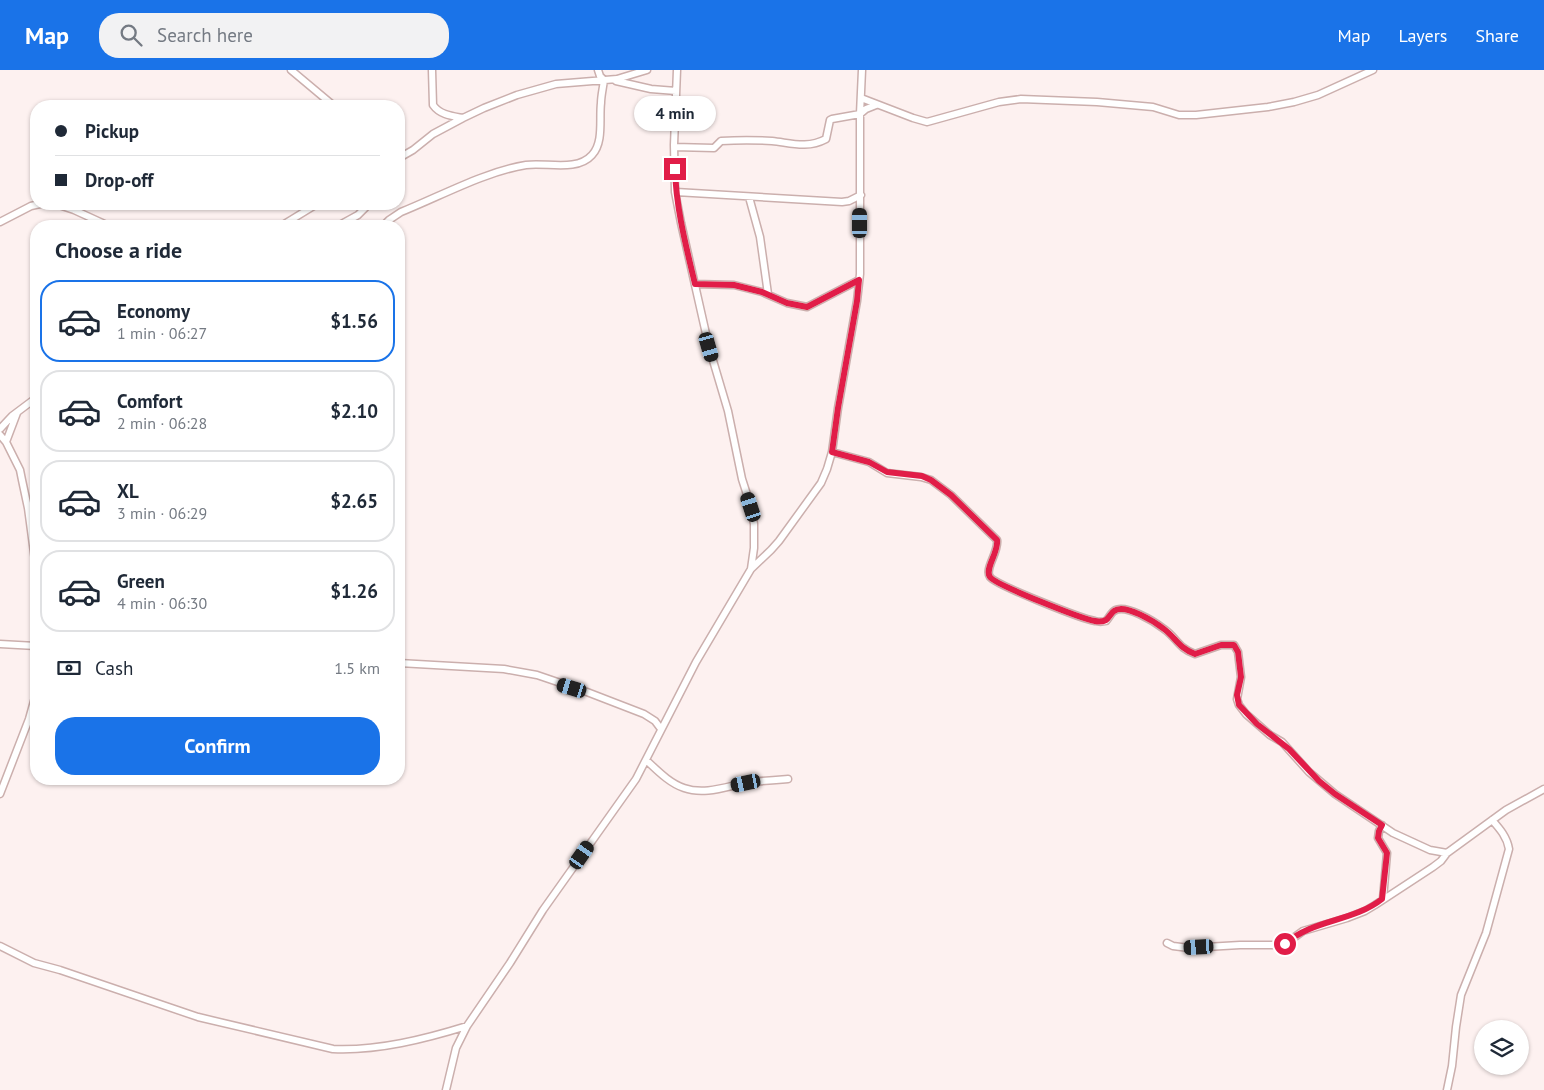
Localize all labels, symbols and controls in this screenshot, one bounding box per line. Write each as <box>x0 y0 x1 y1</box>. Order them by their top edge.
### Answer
search box <box>99 13 449 58</box>
text: Map <box>25 20 69 51</box>
icon: search <box>117 21 145 49</box>
text: Search here <box>157 23 253 47</box>
text: Map <box>1338 24 1370 47</box>
text: Layers <box>1398 24 1447 47</box>
text: Share <box>1475 24 1519 47</box>
callout: 4 min <box>634 97 716 132</box>
text: 4 min <box>655 103 695 123</box>
text: Pickup <box>85 119 139 143</box>
route end <box>664 158 686 180</box>
text: Drop-off <box>85 168 153 192</box>
car <box>852 208 867 238</box>
text: Choose a ride <box>55 236 182 264</box>
icon: car <box>57 299 102 344</box>
text: Economy <box>117 299 190 323</box>
text: $1.56 <box>330 309 378 333</box>
text: 1 min · 06:27 <box>117 323 207 343</box>
car <box>697 331 720 363</box>
icon: car <box>57 389 102 434</box>
text: Comfort <box>117 389 183 413</box>
text: $2.10 <box>330 399 378 423</box>
text: 2 min · 06:28 <box>117 413 207 433</box>
icon: car <box>57 479 102 524</box>
text: XL <box>117 479 139 503</box>
text: $2.65 <box>330 489 378 513</box>
car <box>739 490 762 524</box>
text: 3 min · 06:29 <box>117 503 207 523</box>
icon: car <box>57 569 102 614</box>
text: Green <box>117 569 165 593</box>
text: $1.26 <box>330 579 378 603</box>
text: 4 min · 06:30 <box>117 593 207 613</box>
icon: cash <box>55 654 83 682</box>
text: Cash <box>95 656 133 680</box>
text: 1.5 km <box>334 658 380 678</box>
car <box>555 676 588 700</box>
button: Confirm <box>55 717 380 775</box>
car <box>729 773 762 793</box>
car <box>567 838 596 872</box>
route start <box>1274 933 1296 955</box>
car <box>1183 939 1214 955</box>
map controls <box>1474 1020 1529 1075</box>
button: layers <box>1474 1020 1529 1075</box>

